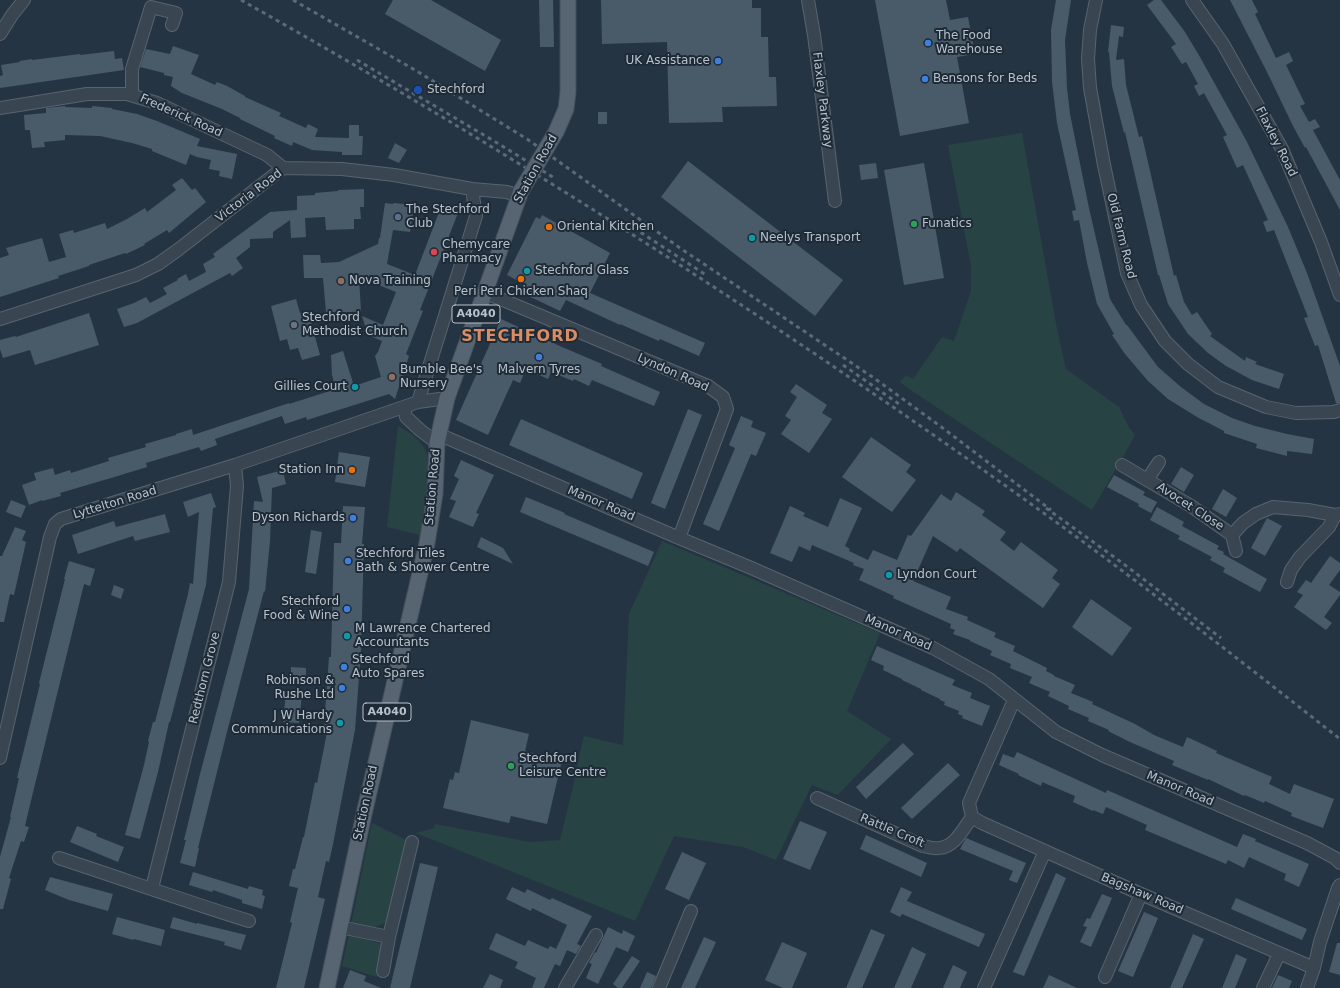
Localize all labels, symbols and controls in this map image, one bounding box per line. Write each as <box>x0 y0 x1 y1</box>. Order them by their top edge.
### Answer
place label: The Food Warehouse <box>936 29 1003 57</box>
marker: The Food Warehouse <box>923 38 933 48</box>
street label: Flaxley Parkway <box>809 51 835 149</box>
place label: UK Assistance <box>626 54 710 68</box>
marker: UK Assistance <box>713 56 723 66</box>
place label: Bensons for Beds <box>933 72 1037 86</box>
marker: Bensons for Beds <box>920 74 930 84</box>
place label: Stechford <box>427 83 485 97</box>
marker: Stechford <box>412 84 424 96</box>
street label: Frederick Road <box>137 91 225 141</box>
street label: Flaxley Road <box>1252 105 1300 179</box>
street label: Station Road <box>511 132 561 206</box>
street label: Victoria Road <box>213 166 285 226</box>
street label: Old Farm Road <box>1103 192 1139 280</box>
place label: The Stechford Club <box>406 203 490 231</box>
marker: The Stechford Club <box>393 212 403 222</box>
place label: Funatics <box>922 217 972 231</box>
marker: Funatics <box>909 219 919 229</box>
place label: Oriental Kitchen <box>557 220 654 234</box>
marker: Oriental Kitchen <box>544 222 554 232</box>
place label: Neelys Transport <box>760 231 861 245</box>
marker: Neelys Transport <box>747 233 757 243</box>
place label: Chemycare Pharmacy <box>442 238 510 266</box>
marker: Chemycare Pharmacy <box>429 247 439 257</box>
place label: Stechford Glass <box>535 264 629 278</box>
marker: Stechford Glass <box>522 266 532 276</box>
place label: Nova Training <box>349 274 431 288</box>
marker: Peri Peri Chicken Shaq <box>516 274 526 284</box>
marker: Nova Training <box>336 276 346 286</box>
place label: Peri Peri Chicken Shaq <box>454 285 588 299</box>
road number: A4040 <box>452 305 500 323</box>
place label: Stechford Methodist Church <box>302 311 408 339</box>
marker: Stechford Methodist Church <box>289 320 299 330</box>
district label: STECHFORD <box>461 327 579 347</box>
street label: Lyndon Road <box>635 351 711 395</box>
marker: Malvern Tyres <box>534 352 544 362</box>
place label: Bumble Bee's Nursery <box>400 363 482 391</box>
place label: Malvern Tyres <box>498 363 580 377</box>
marker: Bumble Bee's Nursery <box>387 372 397 382</box>
place label: Gillies Court <box>274 380 347 394</box>
marker: Gillies Court <box>350 382 360 392</box>
street label: Station Road <box>422 448 444 526</box>
place label: Station Inn <box>279 463 344 477</box>
marker: Station Inn <box>347 465 357 475</box>
street label: Avocet Close <box>1154 480 1226 534</box>
street label: Lyttelton Road <box>72 483 158 523</box>
street label: Manor Road <box>565 483 637 525</box>
place label: Dyson Richards <box>252 511 345 525</box>
marker: Dyson Richards <box>348 513 358 523</box>
place label: Stechford Tiles Bath & Shower Centre <box>356 547 490 575</box>
marker: Stechford Tiles Bath & Shower Centre <box>343 556 353 566</box>
place label: Lyndon Court <box>897 568 977 582</box>
marker: Lyndon Court <box>884 570 894 580</box>
place label: Stechford Food & Wine <box>263 595 339 623</box>
marker: Stechford Food & Wine <box>342 604 352 614</box>
street label: Manor Road <box>862 612 934 654</box>
place label: M Lawrence Chartered Accountants <box>355 622 491 650</box>
street label: Redthorn Grove <box>187 630 223 726</box>
marker: M Lawrence Chartered Accountants <box>342 631 352 641</box>
place label: Stechford Auto Spares <box>352 653 425 681</box>
marker: Stechford Auto Spares <box>339 662 349 672</box>
place label: Robinson & Rushe Ltd <box>266 674 334 702</box>
marker: Robinson & Rushe Ltd <box>337 683 347 693</box>
road number: A4040 <box>363 703 411 721</box>
place label: J W Hardy Communications <box>231 709 332 737</box>
marker: J W Hardy Communications <box>335 718 345 728</box>
place label: Stechford Leisure Centre <box>519 752 606 780</box>
marker: Stechford Leisure Centre <box>506 761 516 771</box>
street label: Station Road <box>351 764 381 842</box>
street label: Manor Road <box>1144 768 1216 810</box>
street label: Rattle Croft <box>858 811 926 851</box>
street label: Bagshaw Road <box>1099 870 1185 918</box>

